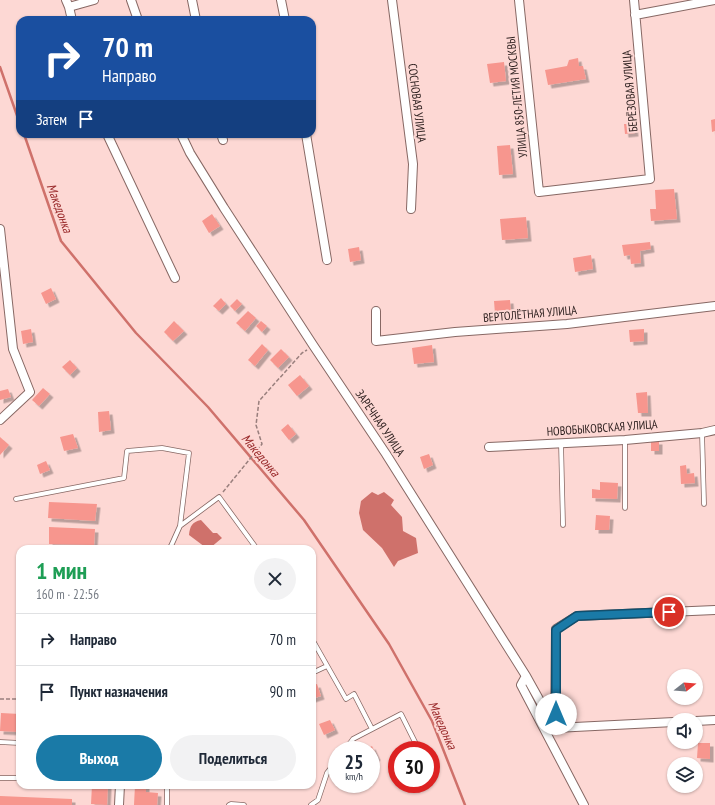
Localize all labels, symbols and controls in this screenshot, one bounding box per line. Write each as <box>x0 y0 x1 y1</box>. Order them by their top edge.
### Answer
text: 70 m <box>102 28 153 65</box>
icon: right <box>36 32 88 84</box>
street label: УЛИЦА 850-ЛЕТИЯ МОСКВЫ <box>503 36 530 158</box>
street label: БЕРЁЗОВАЯ УЛИЦА <box>618 49 641 133</box>
street label: СОСНОВАЯ УЛИЦА <box>405 63 430 144</box>
text: Направо <box>102 64 157 87</box>
icon: arrive <box>75 108 97 130</box>
text: Затем <box>36 110 67 129</box>
water label: Македонка <box>43 181 76 236</box>
street label: ВЕРТОЛЁТНАЯ УЛИЦА <box>482 302 578 325</box>
street label: ЗАРЕЧНАЯ УЛИЦА <box>353 386 408 459</box>
street label: НОВОБЫКОВСКАЯ УЛИЦА <box>546 416 658 439</box>
water label: Македонка <box>238 430 284 481</box>
text: 1 мин <box>36 555 87 586</box>
button: close <box>254 558 296 600</box>
text: 160 m · 22:56 <box>36 586 99 603</box>
pin <box>652 595 686 629</box>
icon: arrive <box>658 601 680 623</box>
icon: right <box>36 629 58 651</box>
text: Направо <box>70 630 117 649</box>
text: 70 m <box>270 630 296 649</box>
north arrow <box>667 669 703 705</box>
map controls <box>667 669 703 793</box>
icon: arrive <box>36 681 58 703</box>
text: Пункт назначения <box>70 682 168 701</box>
text: 90 m <box>270 682 296 701</box>
position arrow <box>535 693 577 735</box>
water label: Македонка <box>424 699 461 753</box>
button: sound <box>667 713 703 749</box>
button: Выход <box>36 735 162 781</box>
button: Поделиться <box>170 735 296 781</box>
speed limit sign: 30 <box>388 741 440 793</box>
text: 25 <box>344 749 364 775</box>
button: layers <box>667 757 703 793</box>
text: km/h <box>345 770 363 783</box>

